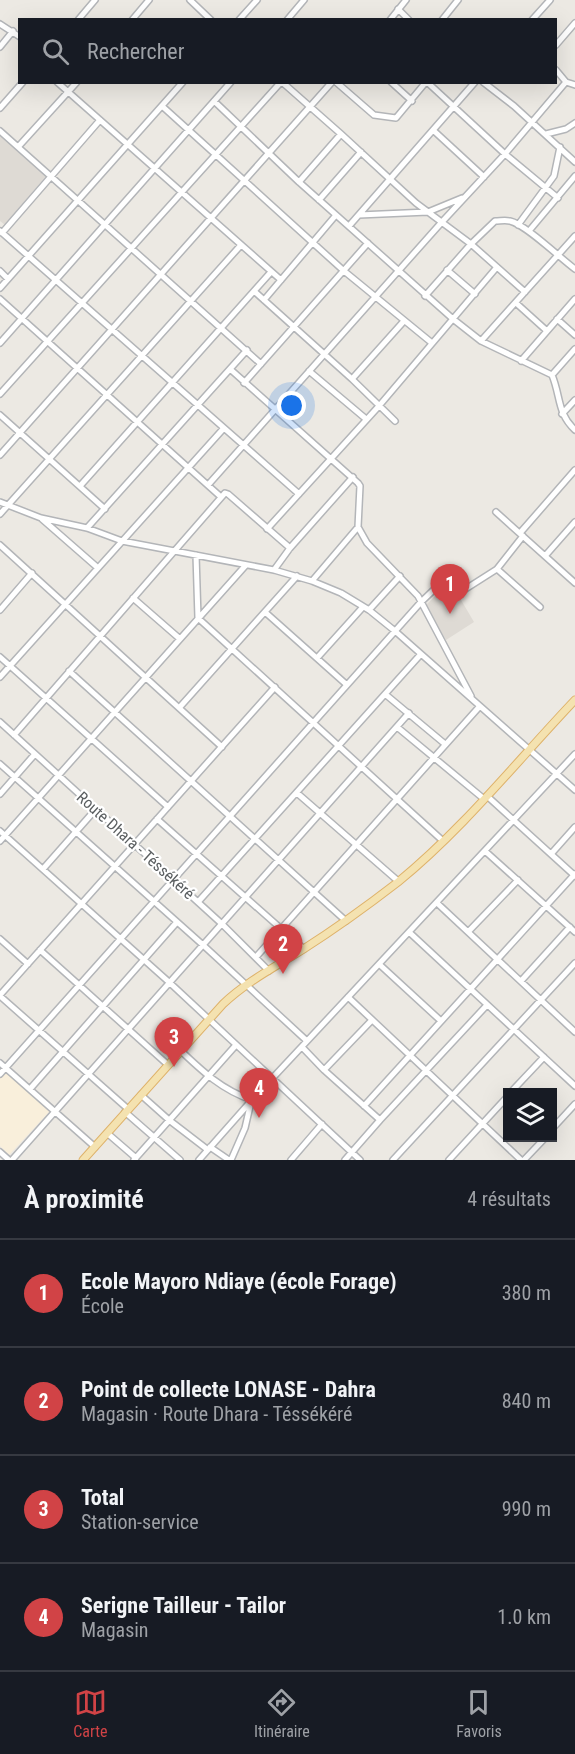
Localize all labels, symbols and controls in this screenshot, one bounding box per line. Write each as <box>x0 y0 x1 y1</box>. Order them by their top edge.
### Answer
search box <box>18 18 557 84</box>
icon: search <box>39 35 72 68</box>
text: Rechercher <box>87 39 184 64</box>
your location <box>277 391 306 420</box>
pin: 1 <box>430 564 470 614</box>
street label: Route Dhara - Téssékéré <box>73 788 198 903</box>
pin: 2 <box>264 924 302 974</box>
pin: 3 <box>154 1018 194 1067</box>
pin: 4 <box>240 1068 278 1118</box>
map controls <box>503 1088 557 1142</box>
button: layers <box>503 1088 557 1142</box>
text: À proximité <box>24 1184 144 1214</box>
text: 4 résultats <box>467 1187 551 1211</box>
text: Ecole Mayoro Ndiaye (école Forage) <box>81 1269 397 1294</box>
text: 1 <box>38 1281 49 1305</box>
text: 380 m <box>502 1281 551 1305</box>
text: École <box>81 1294 124 1318</box>
text: Point de collecte LONASE - Dahra <box>81 1377 376 1402</box>
text: 2 <box>38 1389 49 1413</box>
text: 840 m <box>502 1389 551 1413</box>
text: Magasin · Route Dhara - Téssékéré <box>81 1402 352 1426</box>
text: Total <box>81 1485 124 1510</box>
text: 3 <box>38 1497 49 1521</box>
text: 990 m <box>502 1497 551 1521</box>
text: Station-service <box>81 1510 199 1534</box>
text: Serigne Tailleur - Tailor <box>81 1593 286 1618</box>
text: 4 <box>38 1605 49 1629</box>
text: 1.0 km <box>497 1605 551 1629</box>
text: Magasin <box>81 1618 149 1642</box>
tab: Carte <box>73 1686 107 1741</box>
tab: Itinéraire <box>254 1686 310 1741</box>
tab: Favoris <box>456 1686 502 1741</box>

